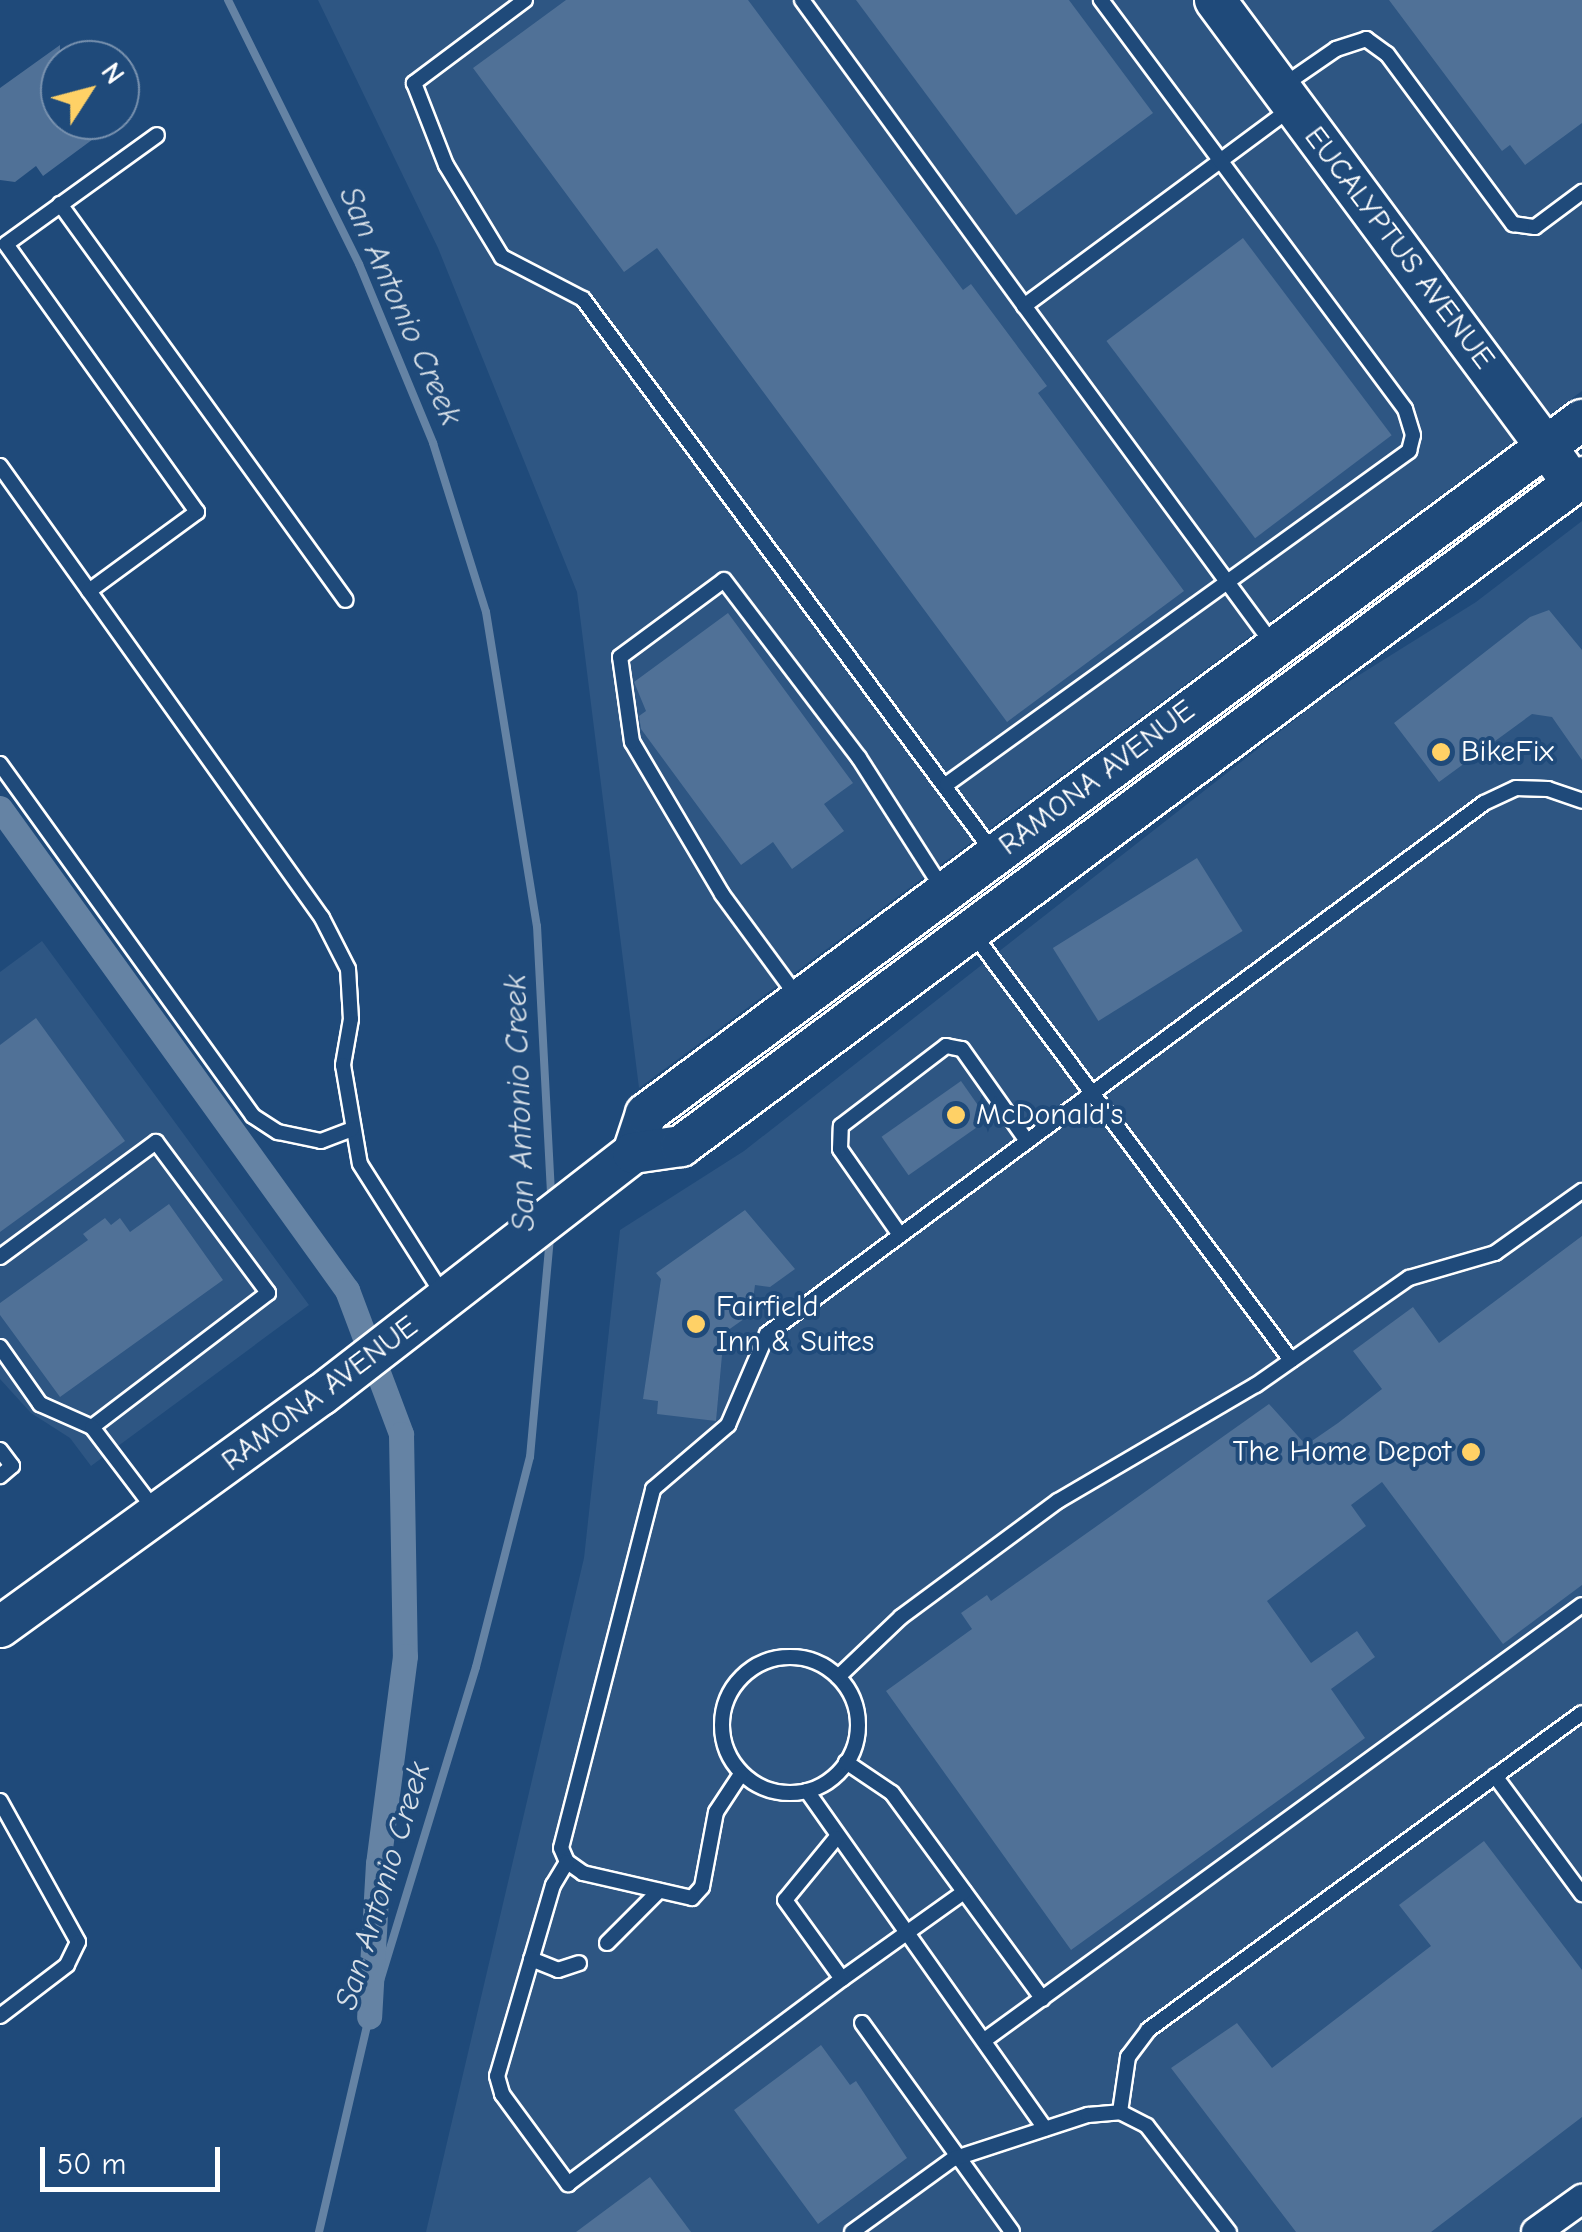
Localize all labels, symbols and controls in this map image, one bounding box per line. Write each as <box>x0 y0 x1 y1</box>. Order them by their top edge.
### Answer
north arrow <box>40 40 140 140</box>
text: N <box>94 57 131 90</box>
street label: EUCALYPTUS AVENUE <box>1296 120 1502 376</box>
water label: San Antonio Creek <box>330 181 470 431</box>
street label: RAMONA AVENUE <box>992 693 1202 863</box>
place label: BikeFix <box>1461 734 1554 770</box>
marker: BikeFix <box>1430 741 1452 763</box>
water label: San Antonio Creek <box>496 974 544 1232</box>
place label: McDonald's <box>976 1097 1123 1133</box>
marker: McDonald's <box>945 1104 967 1126</box>
place label: Fairfield Inn & Suites <box>716 1289 874 1360</box>
street label: RAMONA AVENUE <box>215 1309 425 1479</box>
marker: Fairfield Inn & Suites <box>685 1313 707 1335</box>
place label: The Home Depot <box>1233 1434 1451 1470</box>
marker: The Home Depot <box>1460 1441 1482 1463</box>
water label: San Antonio Creek <box>327 1758 439 2014</box>
scale bar <box>45 2127 225 2189</box>
text: 50 m <box>57 2147 126 2182</box>

